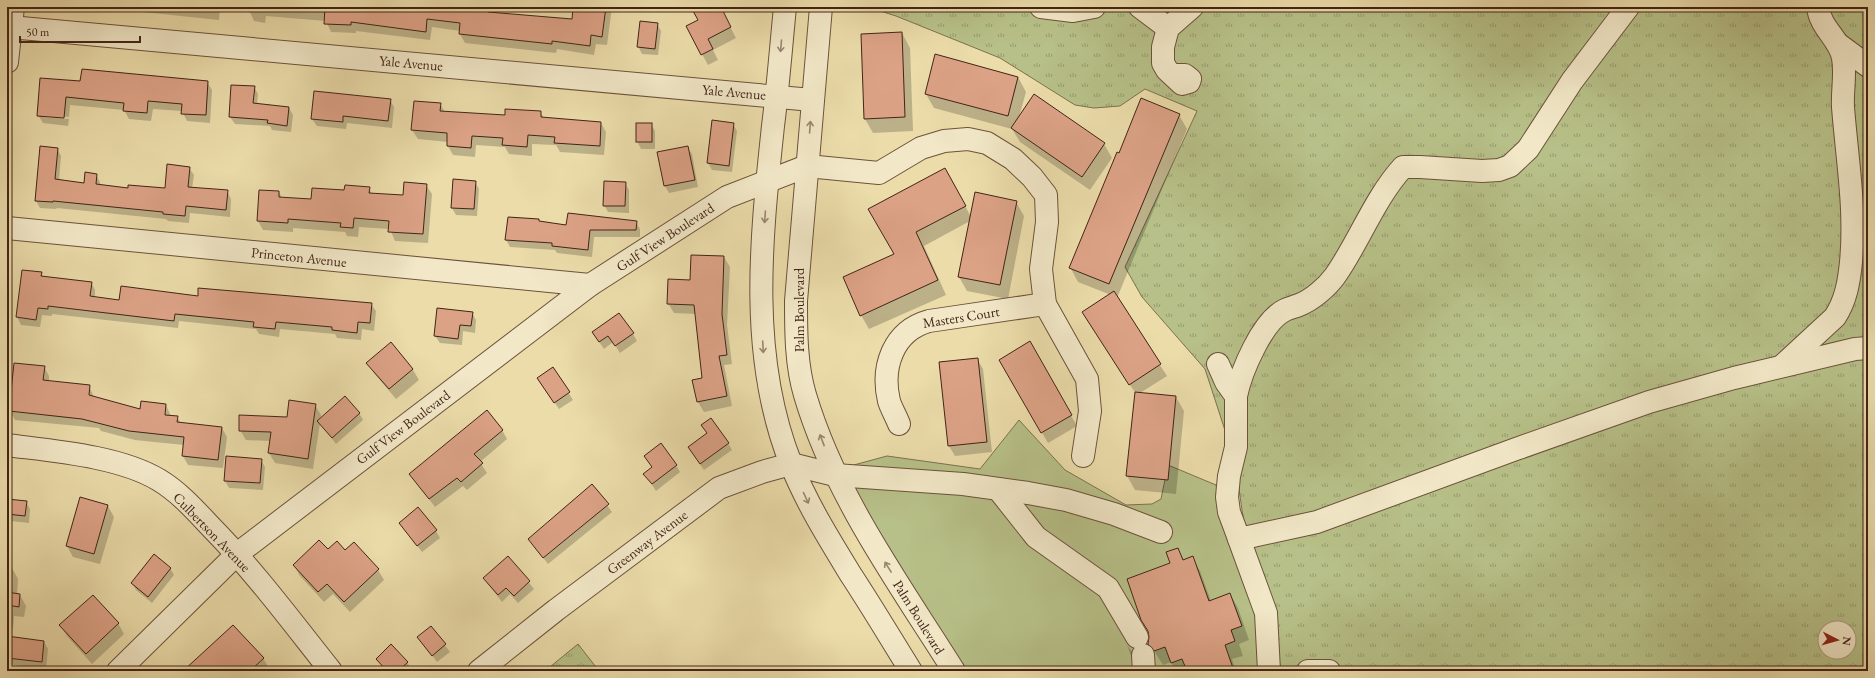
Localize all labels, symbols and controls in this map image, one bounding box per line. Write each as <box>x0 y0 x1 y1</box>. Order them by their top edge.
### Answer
scale bar <box>20 18 140 44</box>
text: 50 m <box>26 24 50 40</box>
one-way arrow <box>778 39 785 52</box>
street label: Yale Avenue <box>378 51 444 75</box>
street label: Yale Avenue <box>701 80 767 104</box>
one-way arrow <box>806 121 813 134</box>
street label: Gulf View Boulevard <box>613 198 718 275</box>
one-way arrow <box>761 210 768 223</box>
street label: Princeton Avenue <box>250 243 348 271</box>
street label: Palm Boulevard <box>790 267 808 352</box>
street label: Masters Court <box>921 302 1001 332</box>
one-way arrow <box>759 340 766 353</box>
street label: Gulf View Boulevard <box>352 385 454 468</box>
one-way arrow <box>817 434 825 446</box>
street label: Culbertson Avenue <box>169 488 255 576</box>
one-way arrow <box>803 491 810 503</box>
street label: Greenway Avenue <box>603 505 691 578</box>
one-way arrow <box>884 562 892 573</box>
street label: Palm Boulevard <box>889 576 949 658</box>
north arrow <box>1817 620 1857 660</box>
text: N <box>1840 636 1854 646</box>

